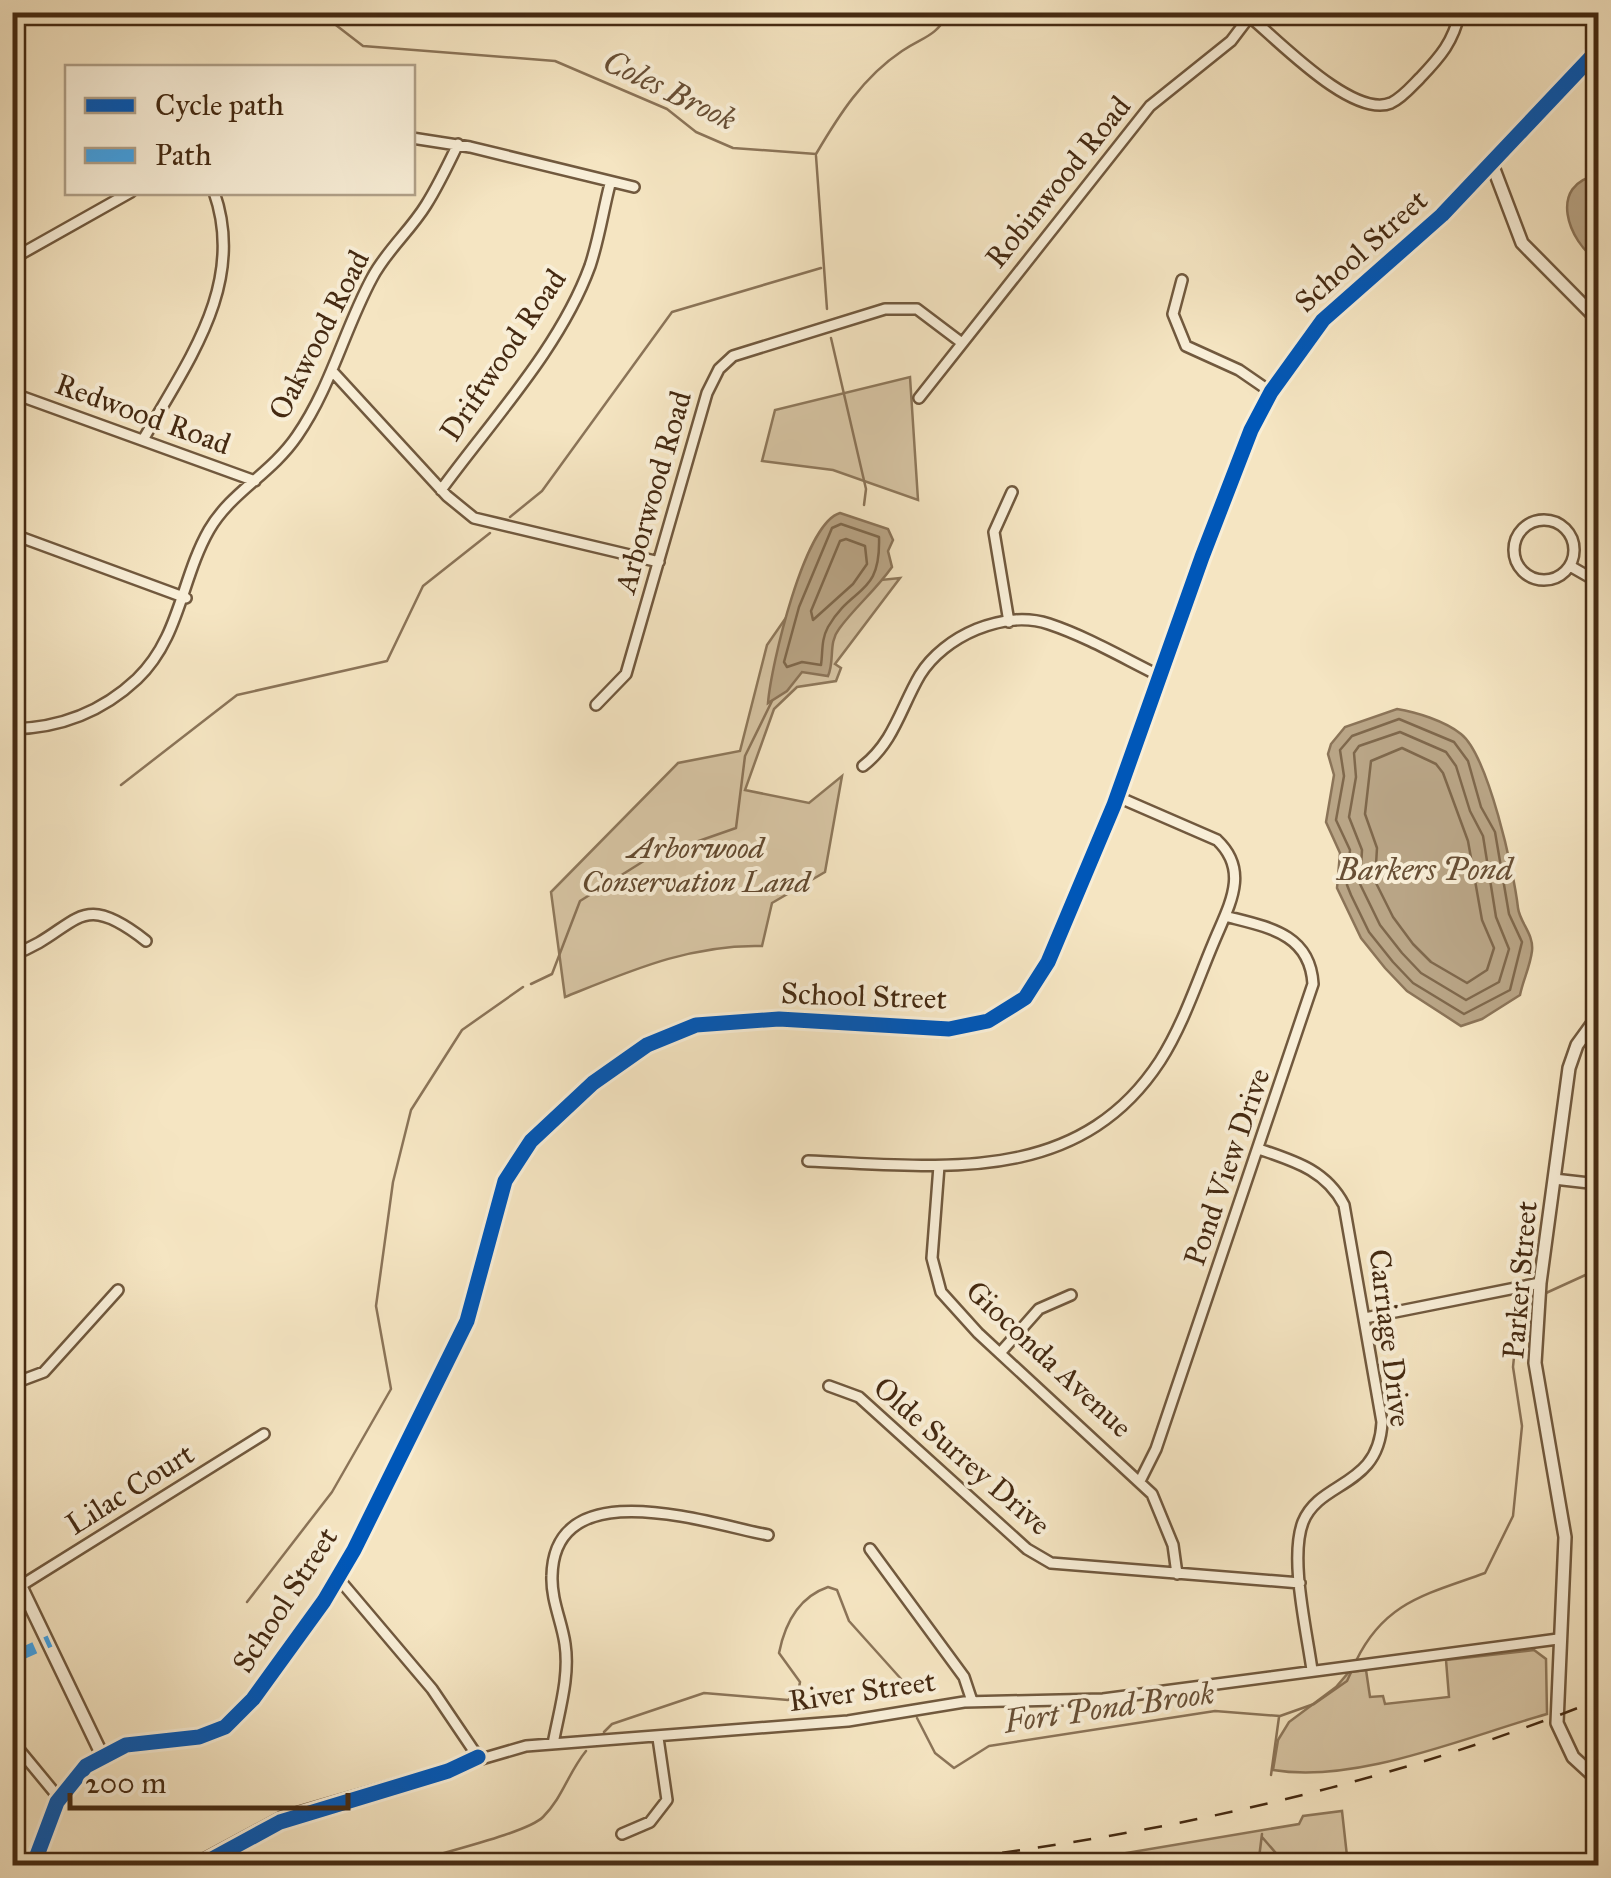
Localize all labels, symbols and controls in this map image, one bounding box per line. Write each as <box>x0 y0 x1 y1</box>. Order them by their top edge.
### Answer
water label: Coles Brook <box>597 42 743 139</box>
legend <box>65 65 415 195</box>
text: Cycle path <box>155 87 284 123</box>
street label: Robinwood Road <box>978 89 1138 275</box>
text: Path <box>155 137 212 173</box>
street label: School Street <box>1287 182 1435 320</box>
street label: Oakwood Road <box>261 244 377 426</box>
street label: Driftwood Road <box>432 262 574 448</box>
street label: Redwood Road <box>50 366 236 462</box>
street label: Arborwood Road <box>606 387 699 599</box>
park label: Arborwood Conservation Land <box>582 830 813 900</box>
water label: Barkers Pond <box>1335 850 1515 889</box>
street label: School Street <box>780 975 948 1017</box>
street label: Pond View Drive <box>1176 1064 1278 1270</box>
street label: Parker Street <box>1495 1199 1545 1361</box>
street label: Carriage Drive <box>1361 1247 1419 1429</box>
street label: Gioconda Avenue <box>959 1273 1139 1445</box>
street label: Olde Surrey Drive <box>866 1369 1058 1543</box>
street label: Lilac Court <box>59 1435 201 1542</box>
street label: School Street <box>225 1520 346 1679</box>
street label: River Street <box>786 1663 938 1719</box>
water label: Fort Pond Brook <box>1000 1673 1217 1742</box>
scale bar <box>70 1748 348 1810</box>
text: 200 m <box>85 1765 166 1801</box>

